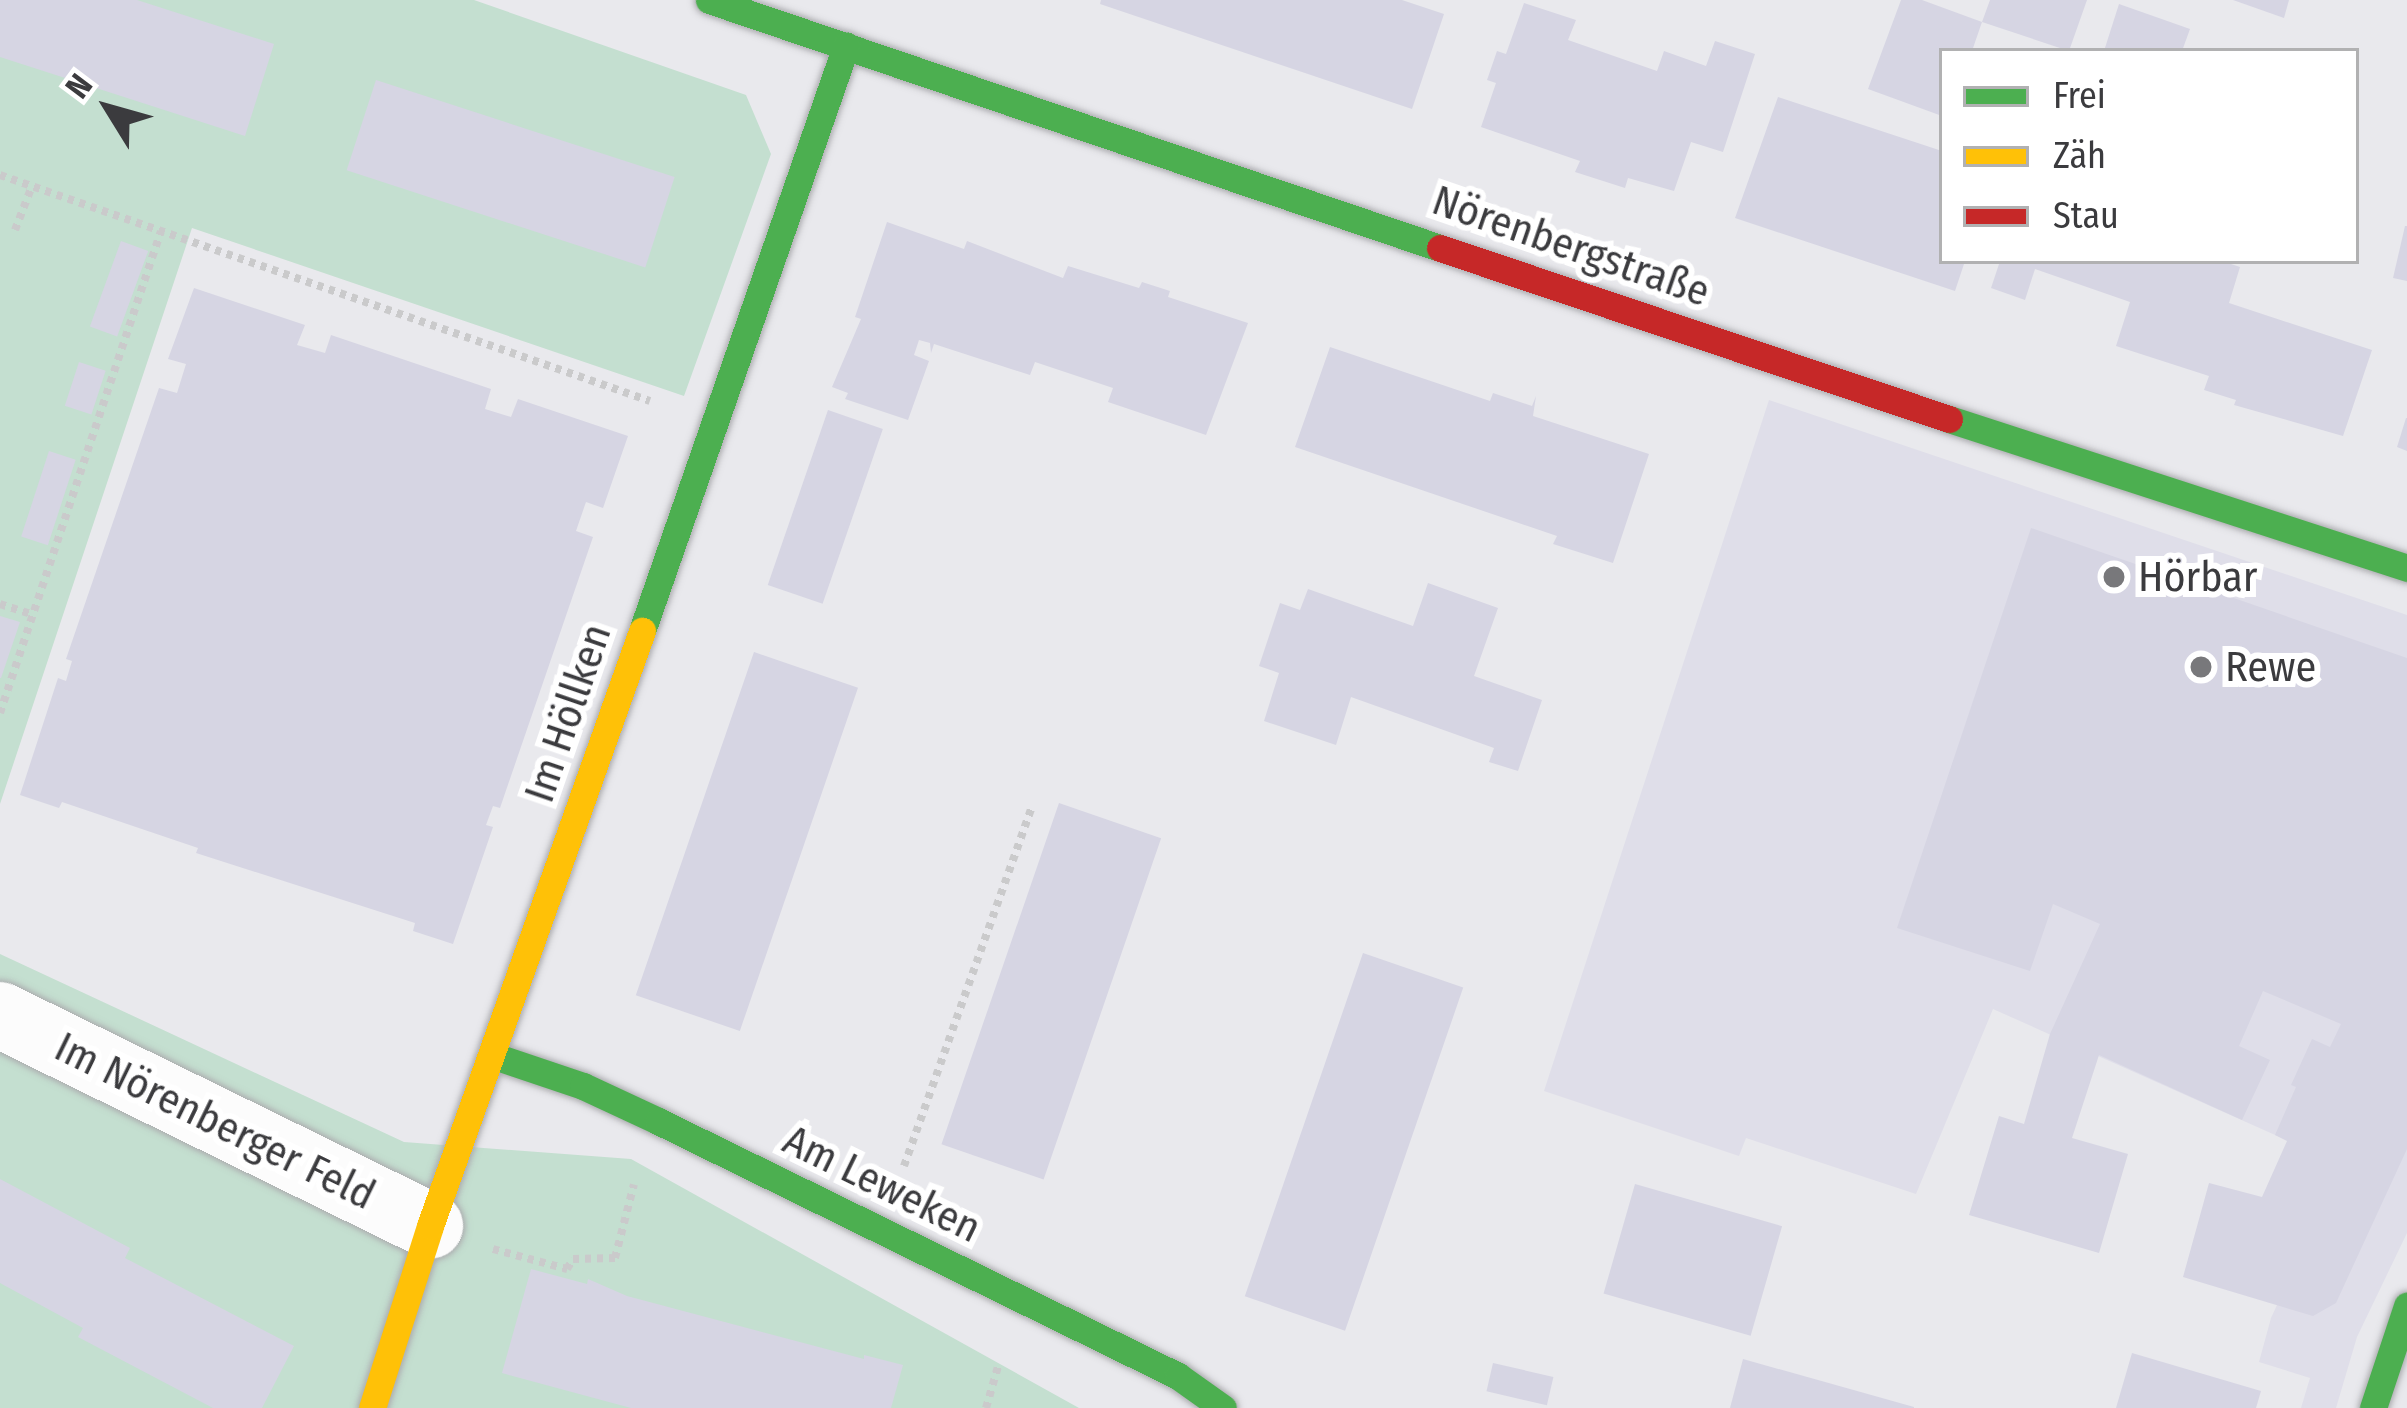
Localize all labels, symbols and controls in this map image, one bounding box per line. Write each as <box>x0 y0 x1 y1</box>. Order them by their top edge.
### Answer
north arrow <box>48 48 168 168</box>
legend <box>1939 48 2359 264</box>
text: N <box>57 66 101 106</box>
text: Frei <box>2053 74 2106 118</box>
text: Zäh <box>2053 134 2106 178</box>
street label: Nörenbergstraße <box>1426 175 1716 317</box>
text: Stau <box>2053 194 2119 238</box>
place label: Hörbar <box>2138 552 2257 602</box>
marker: Hörbar <box>2101 564 2127 590</box>
street label: Im Höllken <box>514 617 622 809</box>
place label: Rewe <box>2225 642 2316 692</box>
marker: Rewe <box>2188 654 2214 680</box>
street label: Im Nörenberger Feld <box>47 1022 383 1220</box>
street label: Am Leweken <box>775 1115 989 1253</box>

